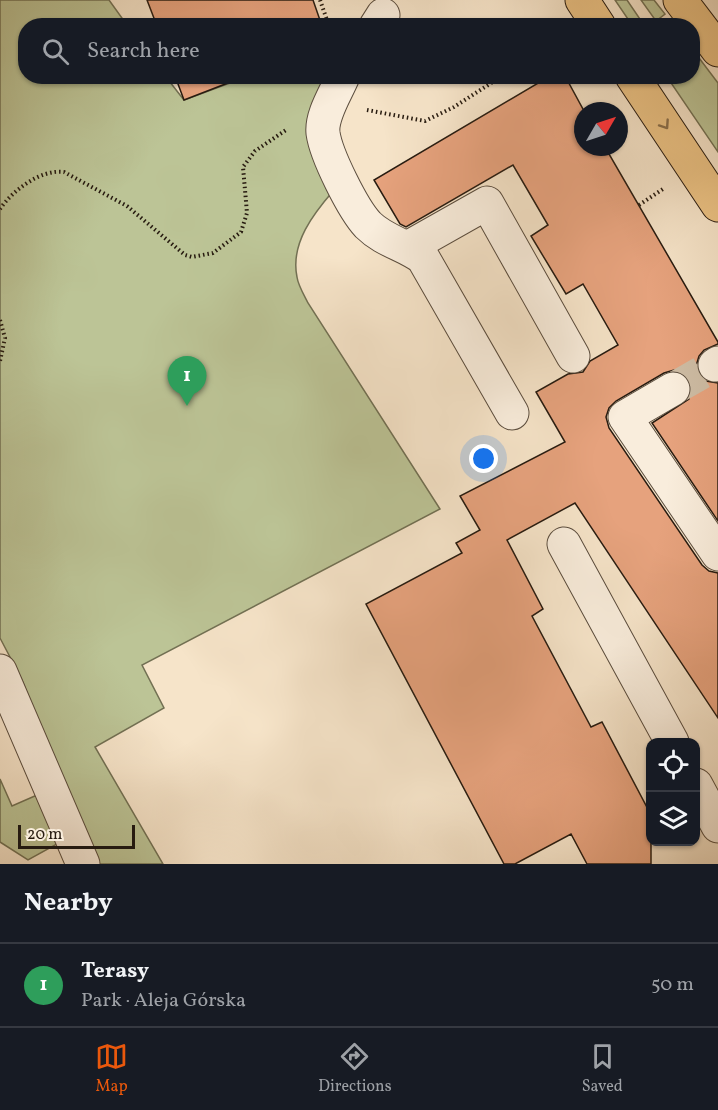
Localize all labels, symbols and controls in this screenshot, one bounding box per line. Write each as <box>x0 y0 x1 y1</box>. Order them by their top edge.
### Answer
search box <box>18 18 700 84</box>
icon: search <box>39 35 72 68</box>
text: Search here <box>87 36 200 67</box>
north arrow <box>574 102 628 156</box>
one-way arrow <box>658 118 669 129</box>
pin: 1 <box>168 356 207 406</box>
your location <box>469 444 498 473</box>
map controls <box>646 738 700 846</box>
button: locate <box>646 738 700 792</box>
button: layers <box>646 792 700 846</box>
scale bar <box>18 822 135 850</box>
text: 20 m <box>27 824 62 846</box>
text: Nearby <box>24 885 113 921</box>
text: Terasy <box>81 956 149 987</box>
text: 1 <box>39 971 48 999</box>
text: 50 m <box>651 971 694 999</box>
text: Park · Aleja Górska <box>81 987 246 1015</box>
tab: Map <box>95 1040 128 1098</box>
tab: Directions <box>318 1040 392 1098</box>
tab: Saved <box>582 1040 623 1098</box>

